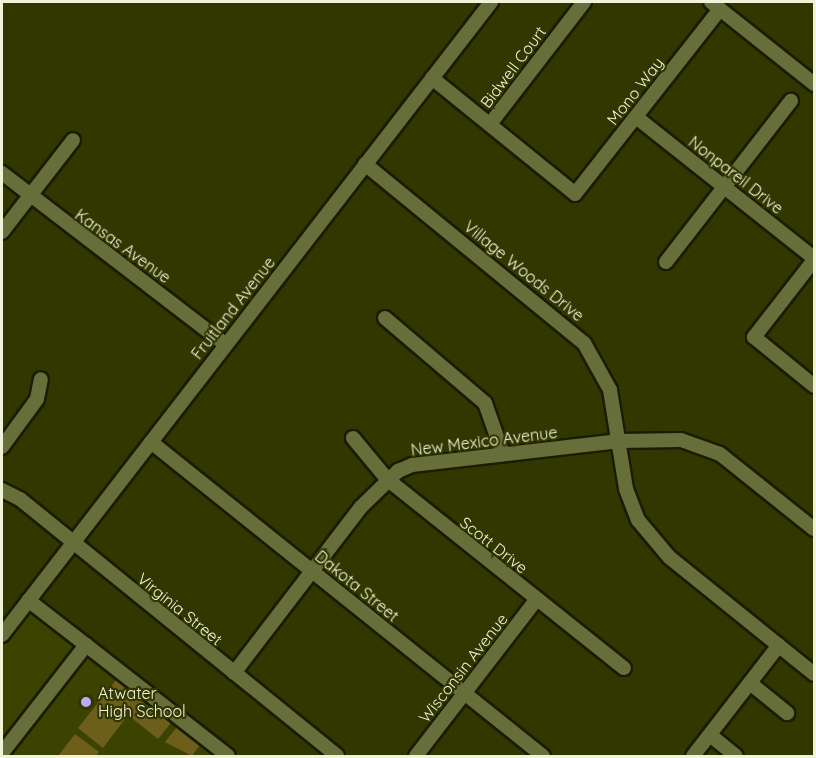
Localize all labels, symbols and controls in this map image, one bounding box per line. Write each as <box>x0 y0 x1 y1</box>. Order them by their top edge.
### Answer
street label: Bidwell Court <box>476 22 550 112</box>
street label: Mono Way <box>603 53 667 129</box>
street label: Nonpareil Drive <box>685 132 787 218</box>
street label: Kansas Avenue <box>71 205 175 287</box>
street label: Village Woods Drive <box>460 217 588 325</box>
street label: Fruitland Avenue <box>187 253 279 363</box>
street label: New Mexico Avenue <box>410 422 558 460</box>
street label: Scott Drive <box>456 513 532 577</box>
street label: Dakota Street <box>311 546 403 626</box>
street label: Virginia Street <box>134 569 226 649</box>
street label: Wisconsin Avenue <box>415 610 511 726</box>
place label: Atwater High School <box>98 683 186 721</box>
marker: Atwater High School <box>79 695 93 709</box>

